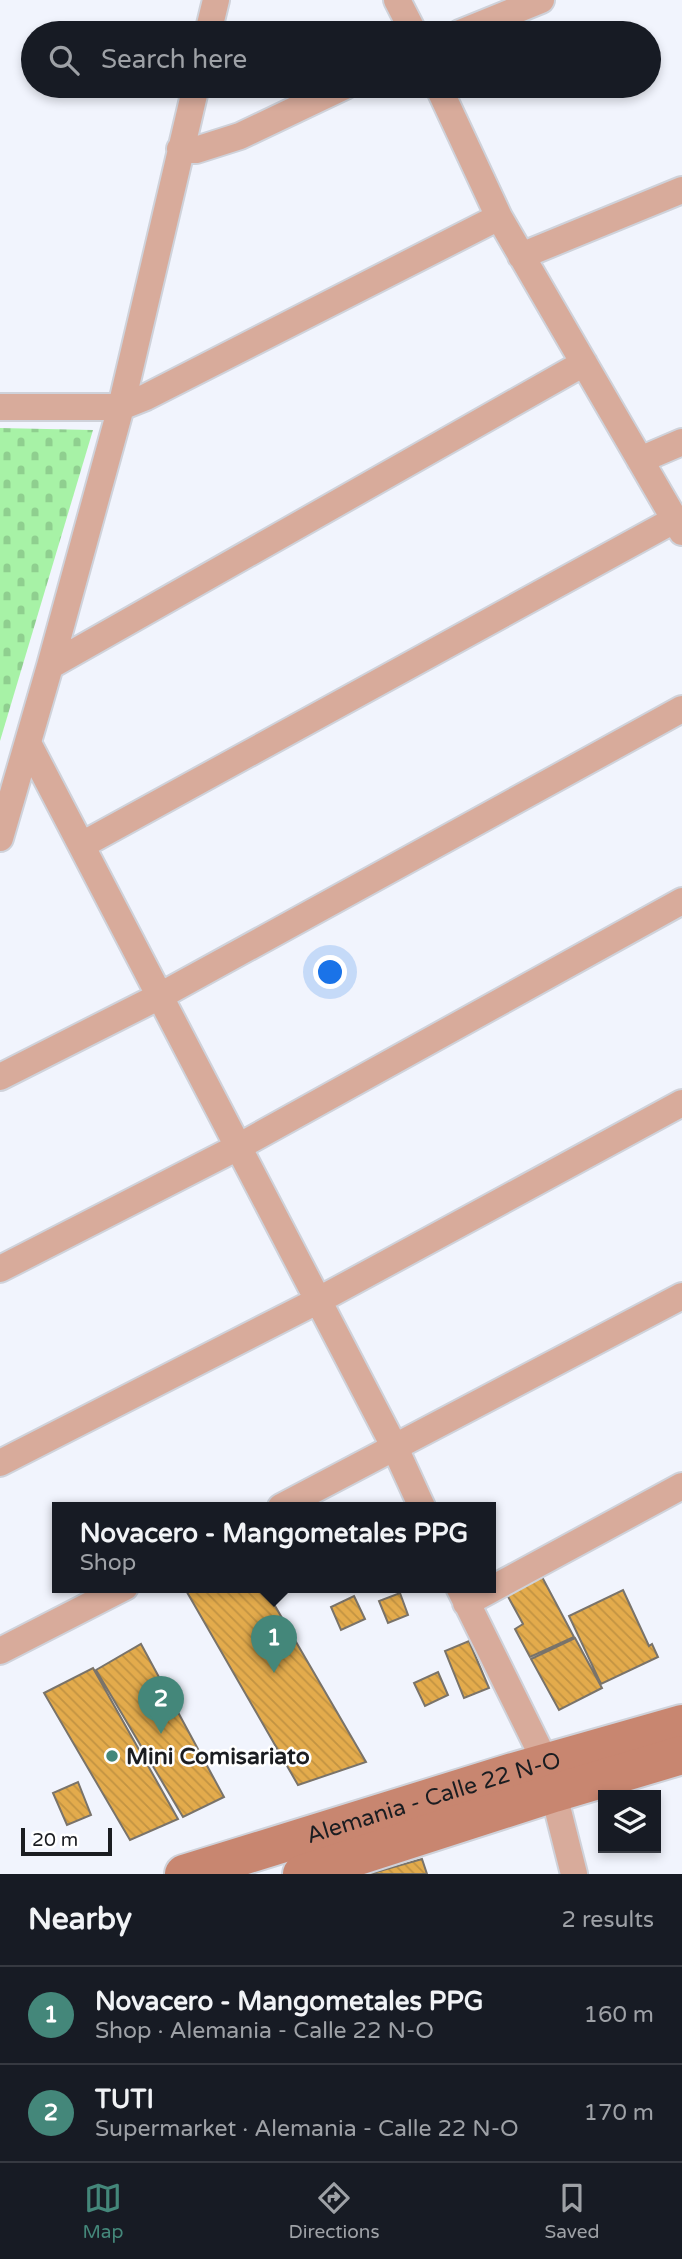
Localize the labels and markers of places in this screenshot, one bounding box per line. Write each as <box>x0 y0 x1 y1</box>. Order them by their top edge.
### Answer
pin: 1 <box>251 1615 297 1673</box>
pin: 2 <box>138 1676 184 1734</box>
place label: Mini Comisariato <box>126 1743 310 1771</box>
marker: Mini Comisariato <box>104 1748 120 1764</box>

